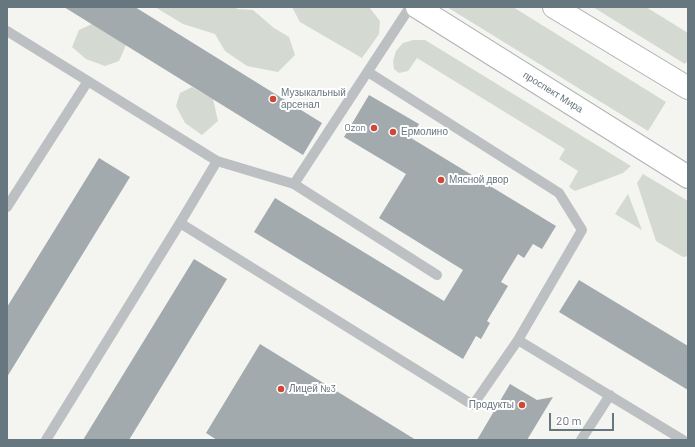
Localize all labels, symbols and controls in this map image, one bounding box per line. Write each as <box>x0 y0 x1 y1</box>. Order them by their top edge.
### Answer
street label: проспект Мира <box>521 69 585 115</box>
place label: Музыкальный арсенал <box>281 87 346 110</box>
marker: Музыкальный арсенал <box>268 94 278 104</box>
place label: Ozon <box>344 122 366 134</box>
marker: Ozon <box>369 123 379 133</box>
place label: Ермолино <box>401 126 448 138</box>
marker: Ермолино <box>388 127 398 137</box>
place label: Мясной двор <box>449 174 509 186</box>
marker: Мясной двор <box>436 175 446 185</box>
place label: Лицей №3 <box>289 383 336 395</box>
marker: Лицей №3 <box>276 384 286 394</box>
place label: Продукты <box>469 399 514 411</box>
marker: Продукты <box>517 400 527 410</box>
scale bar <box>551 405 616 431</box>
text: 20 m <box>556 413 582 427</box>

